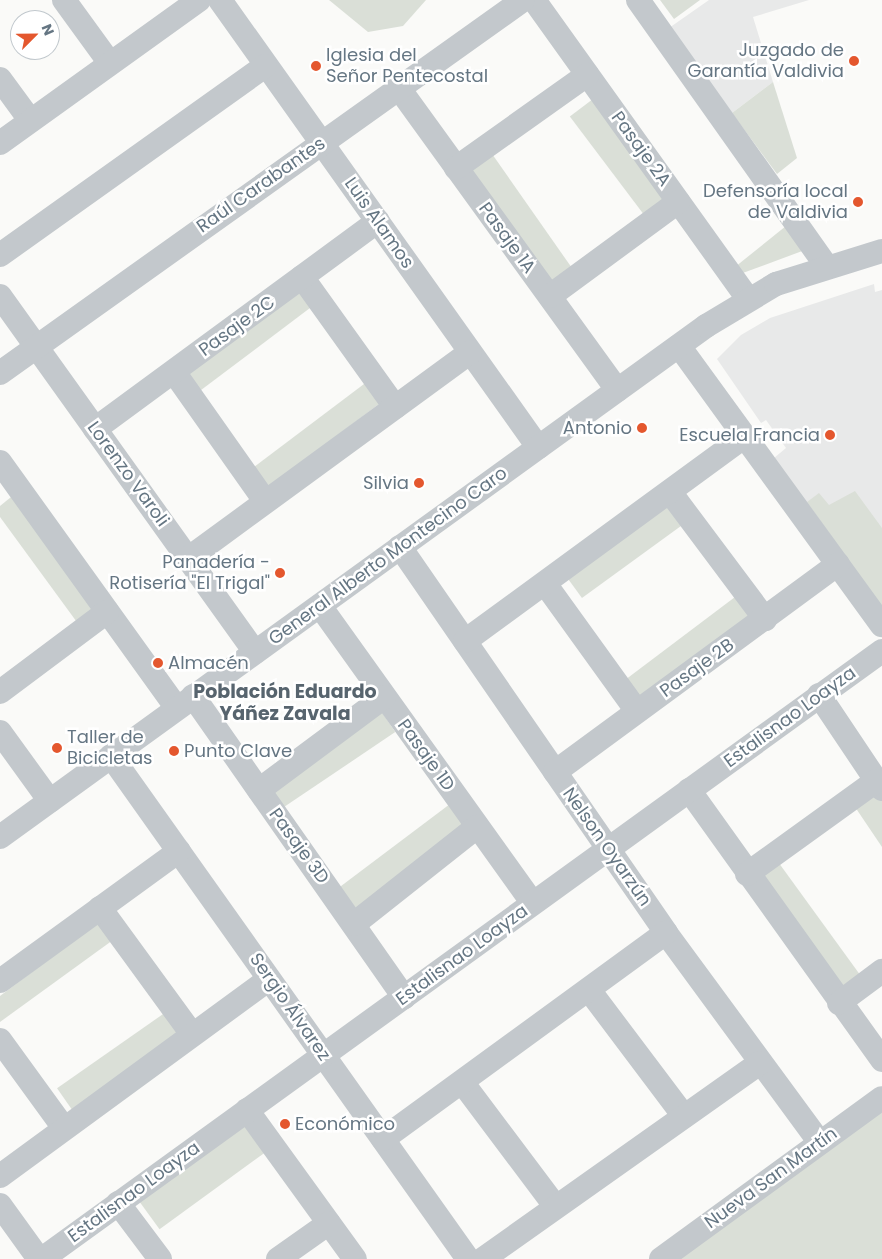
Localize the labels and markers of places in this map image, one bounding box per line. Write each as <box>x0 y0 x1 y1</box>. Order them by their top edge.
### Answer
place label: Juzgado de Garantía Valdivia <box>687 40 844 82</box>
place label: Iglesia del Señor Pentecostal <box>326 45 488 88</box>
marker: Juzgado de Garantía Valdivia <box>848 55 860 67</box>
marker: Iglesia del Señor Pentecostal <box>310 60 322 72</box>
place label: Defensoría local de Valdivia <box>703 181 848 223</box>
marker: Defensoría local de Valdivia <box>852 196 864 208</box>
place label: Antonio <box>563 417 632 439</box>
marker: Antonio <box>636 422 648 434</box>
place label: Escuela Francia <box>679 424 820 446</box>
marker: Escuela Francia <box>824 429 836 441</box>
place label: Silvia <box>363 472 409 494</box>
marker: Silvia <box>413 477 425 489</box>
place label: Panadería - Rotisería "El Trigal" <box>109 552 270 594</box>
marker: Panadería - Rotisería "El Trigal" <box>274 567 286 579</box>
place label: Almacén <box>168 652 249 674</box>
marker: Almacén <box>152 657 164 669</box>
place label: Taller de Bicicletas <box>67 727 152 770</box>
place label: Punto Clave <box>184 740 292 762</box>
marker: Taller de Bicicletas <box>51 742 63 754</box>
marker: Punto Clave <box>168 745 180 757</box>
place label: Económico <box>295 1113 395 1135</box>
marker: Económico <box>279 1118 291 1130</box>

